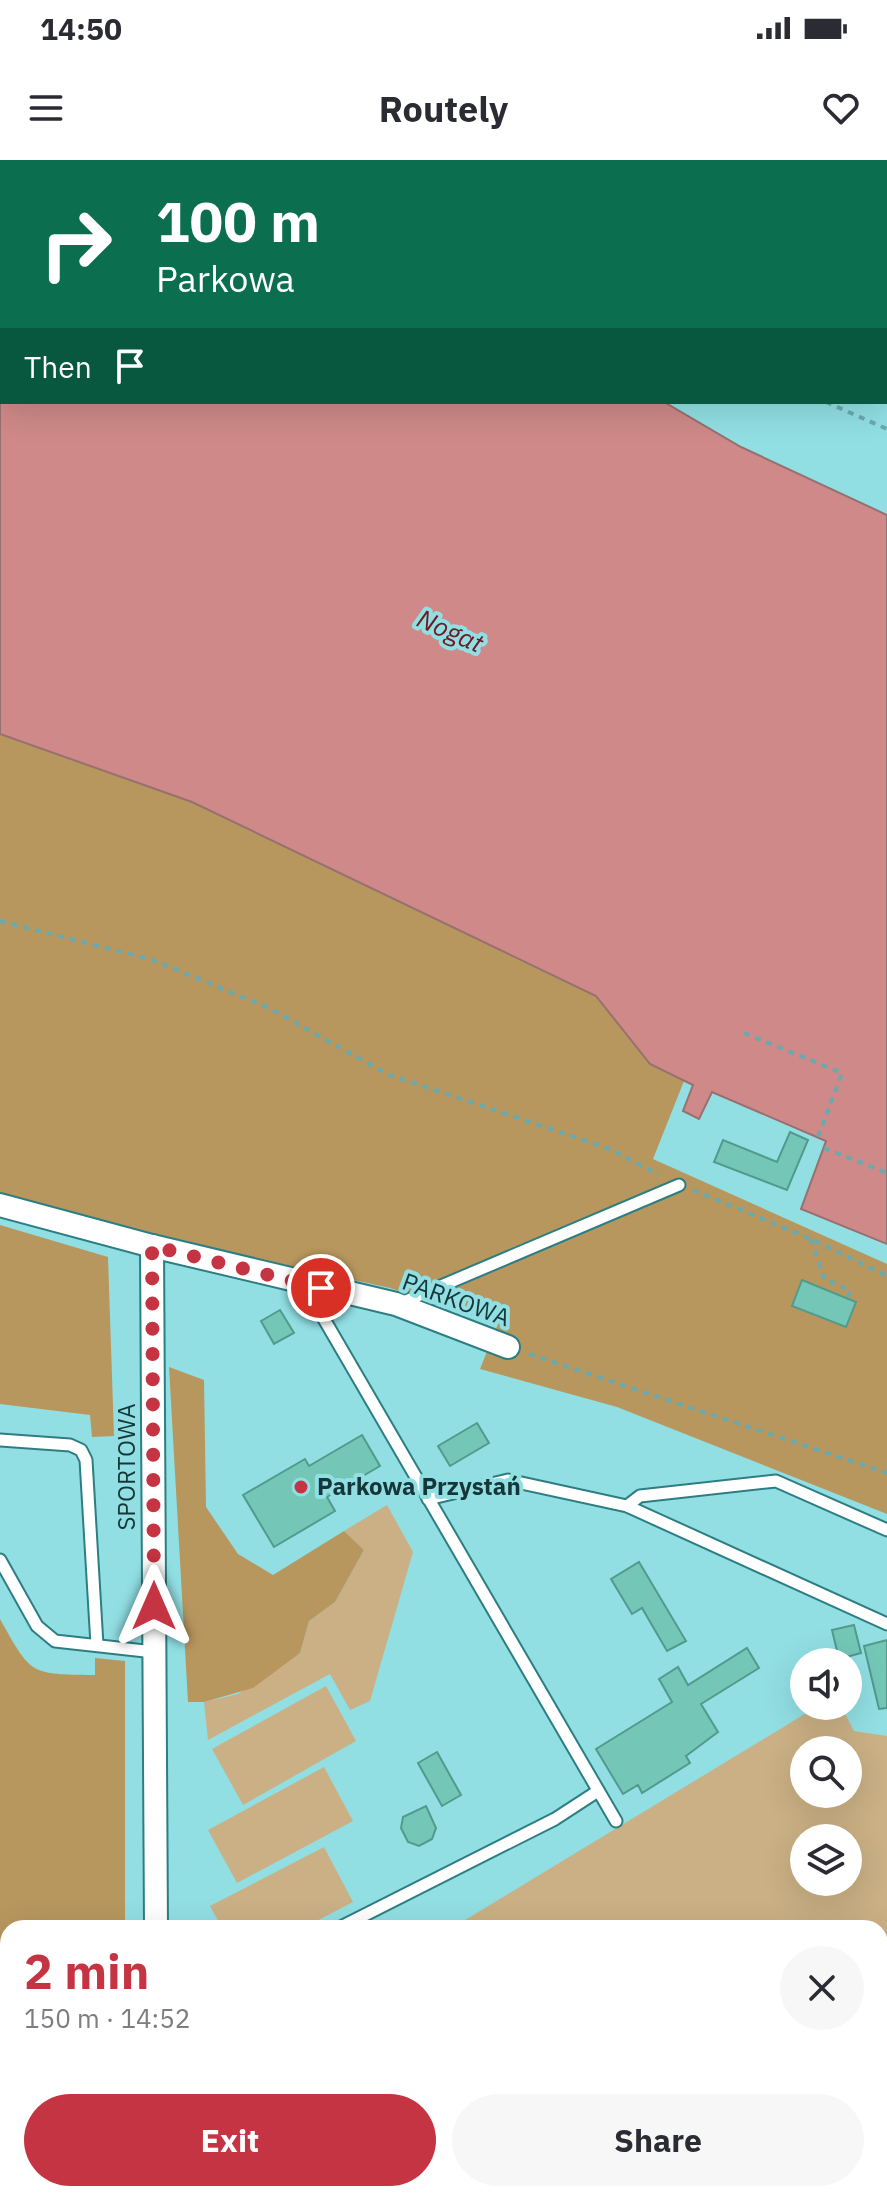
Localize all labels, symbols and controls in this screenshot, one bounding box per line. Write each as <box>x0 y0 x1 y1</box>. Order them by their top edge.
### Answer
text: 14:50 <box>40 9 122 48</box>
text: Routely <box>379 85 508 132</box>
icon: menu <box>24 86 68 130</box>
icon: heart <box>819 86 863 130</box>
text: 100 m <box>156 185 320 257</box>
icon: right <box>24 192 128 296</box>
text: Parkowa <box>156 255 295 302</box>
icon: arrive <box>108 344 152 388</box>
text: Then <box>24 347 92 386</box>
water label: Nogat <box>412 601 489 660</box>
pin <box>287 1254 355 1322</box>
street label: PARKOWA <box>398 1265 515 1333</box>
icon: arrive <box>299 1266 343 1310</box>
street label: SPORTOWA <box>110 1403 142 1531</box>
place label: Parkowa Przystań <box>317 1470 521 1502</box>
marker: Parkowa Przystań <box>292 1478 310 1496</box>
position arrow <box>112 1564 196 1648</box>
map controls <box>790 1648 862 1896</box>
button: sound <box>790 1648 862 1720</box>
button: search <box>790 1736 862 1808</box>
button: layers <box>790 1824 862 1896</box>
text: 2 min <box>24 1940 149 2002</box>
button: close <box>780 1946 864 2030</box>
text: 150 m · 14:52 <box>24 2001 190 2035</box>
button: Exit <box>24 2094 436 2186</box>
button: Share <box>452 2094 864 2186</box>

